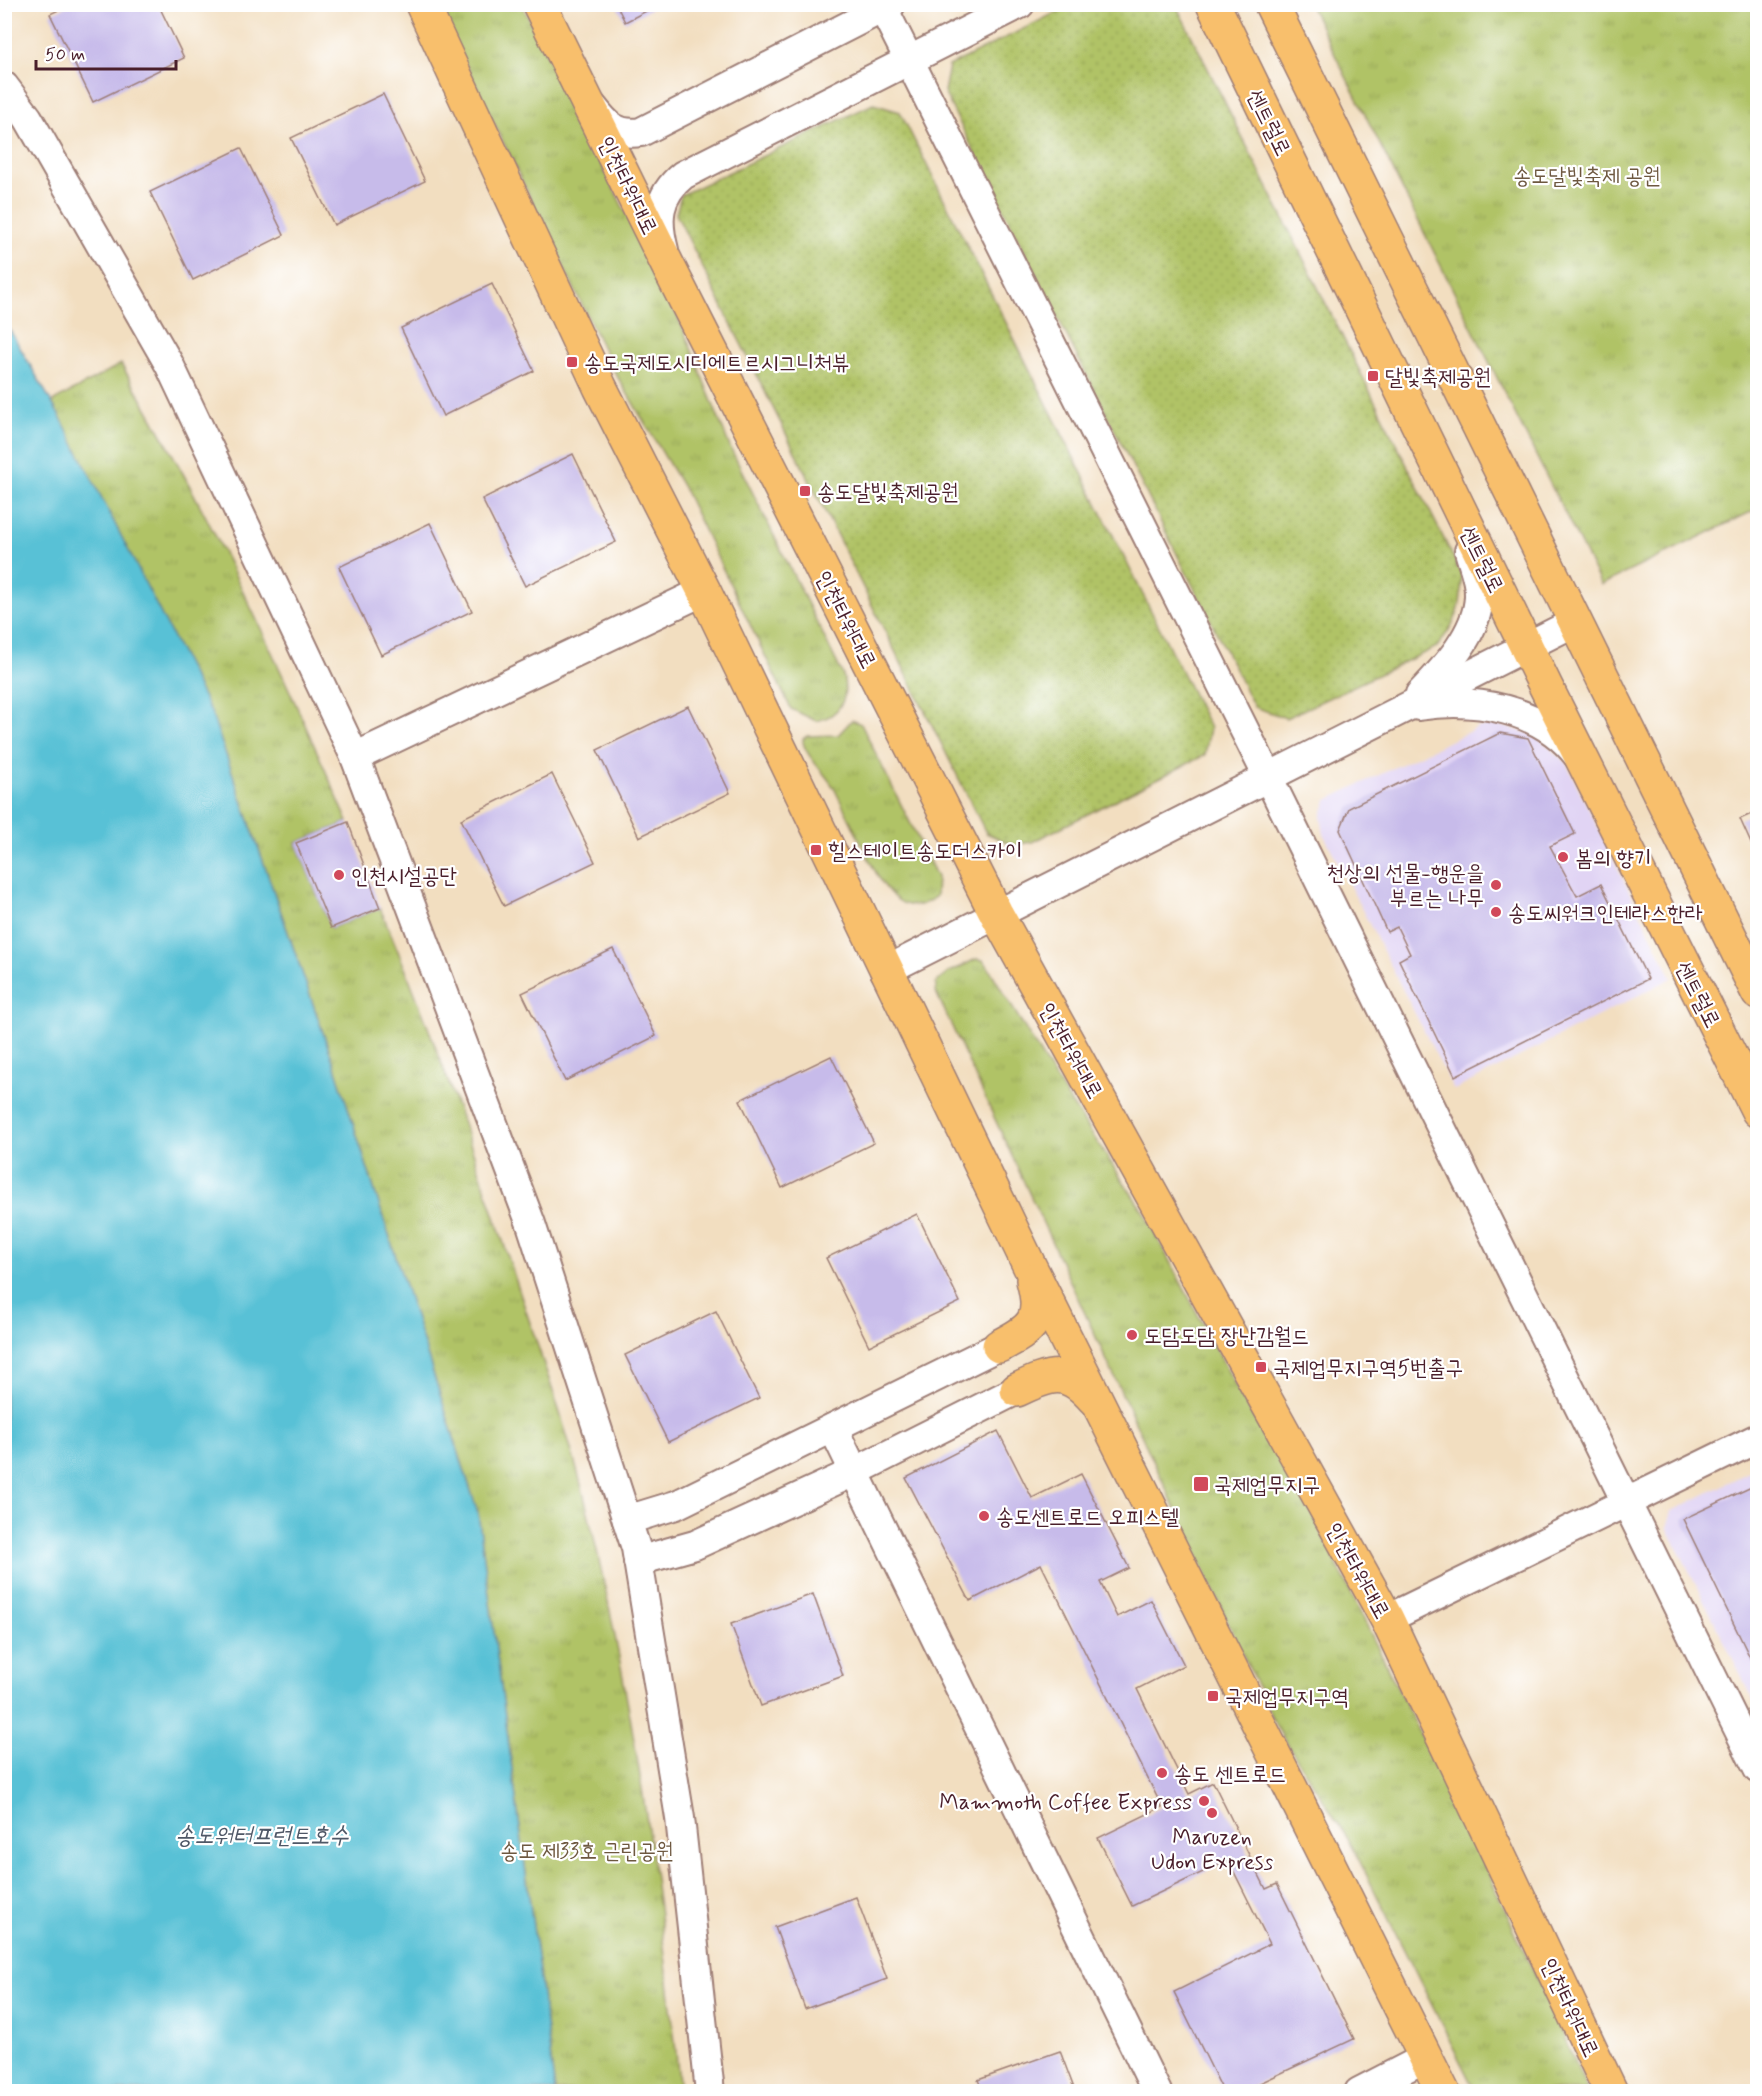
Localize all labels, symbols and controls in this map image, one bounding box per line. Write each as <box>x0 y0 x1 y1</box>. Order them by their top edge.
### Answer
scale bar <box>36 33 176 71</box>
text: 50 m <box>45 43 85 67</box>
street label: 센트럴로 <box>1240 85 1296 161</box>
street label: 인천타워대로 <box>591 132 663 240</box>
park label: 송도달빛축제 공원 <box>1513 163 1661 191</box>
place label: 송도국제도시디에트르시그니처뷰 <box>584 350 850 378</box>
marker: 송도국제도시디에트르시그니처뷰 <box>565 355 579 369</box>
place label: 달빛축제공원 <box>1385 364 1491 392</box>
marker: 달빛축제공원 <box>1366 369 1380 383</box>
place label: 송도달빛축제공원 <box>817 479 959 507</box>
marker: 송도달빛축제공원 <box>798 484 812 498</box>
street label: 센트럴로 <box>1453 522 1509 598</box>
street label: 인천타워대로 <box>809 566 882 674</box>
place label: 힐스테이트송도더스카이 <box>828 838 1023 866</box>
marker: 힐스테이트송도더스카이 <box>809 843 823 857</box>
place label: 봄의 향기 <box>1575 845 1652 873</box>
marker: 봄의 향기 <box>1556 850 1570 864</box>
place label: 천상의 선물-행운을 부르는 나무 <box>1327 860 1484 913</box>
place label: 인천시설공단 <box>351 863 457 891</box>
marker: 인천시설공단 <box>332 868 346 882</box>
marker: 천상의 선물-행운을 부르는 나무 <box>1489 878 1503 892</box>
place label: 송도씨워크인테라스한라 <box>1508 900 1703 928</box>
marker: 송도씨워크인테라스한라 <box>1489 905 1503 919</box>
street label: 센트럴로 <box>1669 957 1726 1033</box>
street label: 인천타워대로 <box>1032 998 1108 1104</box>
place label: 도담도담 장난감월드 <box>1144 1323 1309 1351</box>
marker: 도담도담 장난감월드 <box>1125 1328 1139 1342</box>
place label: 국제업무지구역5번출구 <box>1273 1355 1463 1383</box>
marker: 국제업무지구역5번출구 <box>1254 1360 1268 1374</box>
place label: 국제업무지구 <box>1214 1472 1320 1500</box>
marker: 국제업무지구 <box>1192 1475 1210 1493</box>
place label: 송도센트로드 오피스텔 <box>996 1504 1179 1532</box>
marker: 송도센트로드 오피스텔 <box>977 1509 991 1523</box>
street label: 인천타워대로 <box>1319 1518 1395 1624</box>
place label: 국제업무지구역 <box>1225 1684 1349 1712</box>
marker: 국제업무지구역 <box>1206 1689 1220 1703</box>
place label: 송도 센트로드 <box>1174 1761 1286 1789</box>
marker: 송도 센트로드 <box>1155 1766 1169 1780</box>
place label: Mammoth Coffee Express <box>939 1789 1192 1817</box>
marker: Mammoth Coffee Express <box>1197 1794 1211 1808</box>
marker: Maruzen Udon Express <box>1205 1806 1219 1820</box>
water label: 송도워터프런트호수 <box>175 1821 350 1852</box>
place label: Maruzen Udon Express <box>1151 1824 1273 1877</box>
park label: 송도 제33호 근린공원 <box>500 1838 674 1866</box>
street label: 인천타워대로 <box>1534 1954 1604 2062</box>

